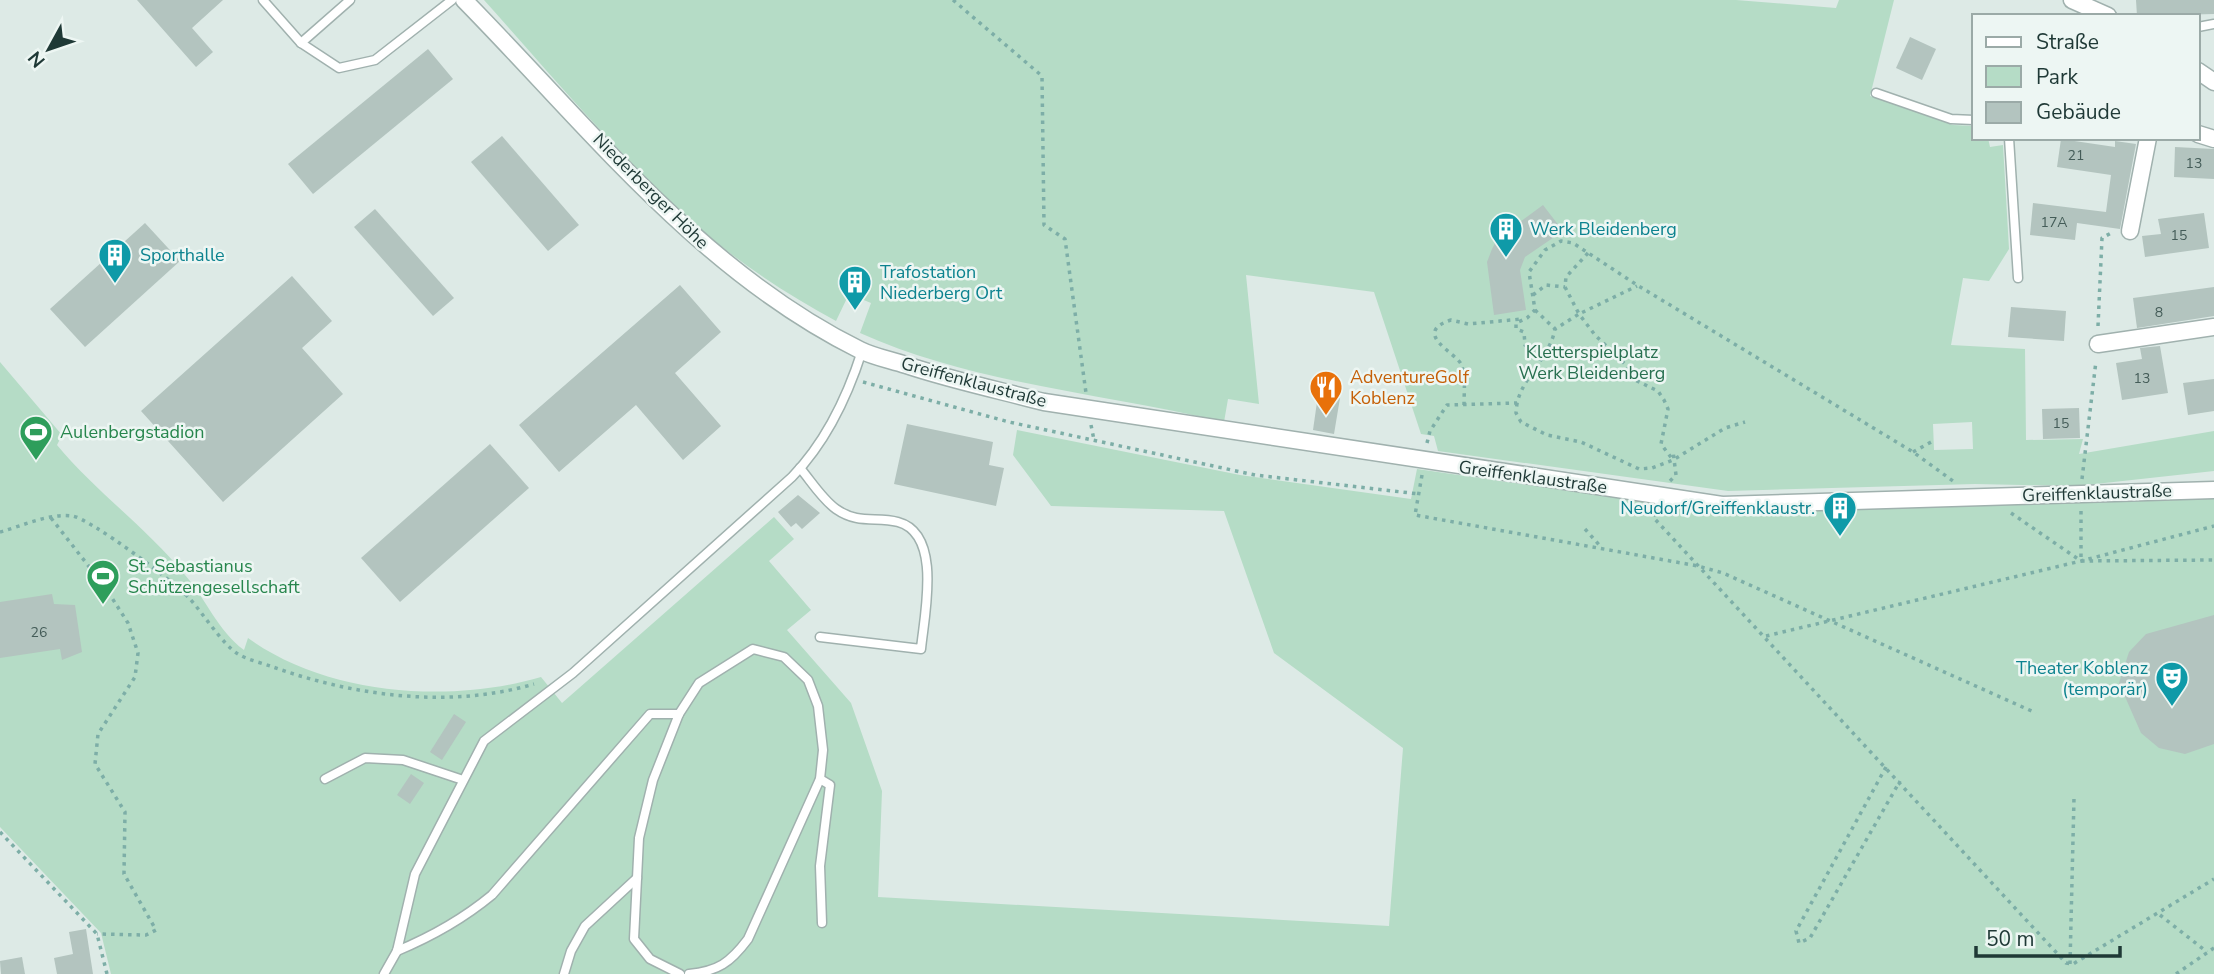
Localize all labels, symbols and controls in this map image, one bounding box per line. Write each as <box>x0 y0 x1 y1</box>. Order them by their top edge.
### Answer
north arrow <box>14 14 84 84</box>
legend <box>1972 14 2200 140</box>
text: Straße <box>2036 28 2099 56</box>
text: N <box>22 45 51 73</box>
text: Park <box>2036 63 2078 91</box>
text: Gebäude <box>2036 98 2121 126</box>
street label: Niederberger Höhe <box>588 128 714 254</box>
house number: 21 <box>2068 146 2084 165</box>
house number: 13 <box>2186 154 2202 173</box>
building icon: Werk Bleidenberg <box>1487 210 1525 259</box>
house number: 17A <box>2040 213 2068 232</box>
place label: Werk Bleidenberg <box>1530 217 1677 241</box>
house number: 15 <box>2171 226 2187 245</box>
building icon: Sporthalle <box>96 236 134 285</box>
place label: Sporthalle <box>140 243 225 267</box>
place label: Trafostation Niederberg Ort <box>880 260 1003 305</box>
building icon: Trafostation Niederberg Ort <box>836 263 874 312</box>
house number: 8 <box>2155 303 2163 322</box>
park label: Kletterspielplatz Werk Bleidenberg <box>1519 340 1665 385</box>
street label: Greiffenklaustraße <box>899 351 1049 413</box>
place label: AdventureGolf Koblenz <box>1350 365 1470 410</box>
restaurant icon: AdventureGolf Koblenz <box>1307 368 1345 417</box>
house number: 13 <box>2134 369 2150 388</box>
sports icon: Aulenbergstadion <box>17 413 55 462</box>
house number: 15 <box>2053 414 2069 433</box>
place label: Aulenbergstadion <box>60 420 205 444</box>
street label: Greiffenklaustraße <box>1457 455 1609 499</box>
street label: Greiffenklaustraße <box>2022 478 2172 508</box>
building icon: Neudorf/Greiffenklaustr. <box>1821 489 1859 538</box>
place label: Neudorf/Greiffenklaustr. <box>1620 496 1815 520</box>
place label: St. Sebastianus Schützengesellschaft <box>128 554 300 599</box>
sports icon: St. Sebastianus Schützengesellschaft <box>84 557 122 606</box>
house number: 26 <box>31 623 47 642</box>
place label: Theater Koblenz (temporär) <box>2016 656 2148 701</box>
theatre icon: Theater Koblenz (temporär) <box>2153 659 2191 708</box>
scale bar <box>1976 914 2120 958</box>
text: 50 m <box>1986 925 2035 953</box>

